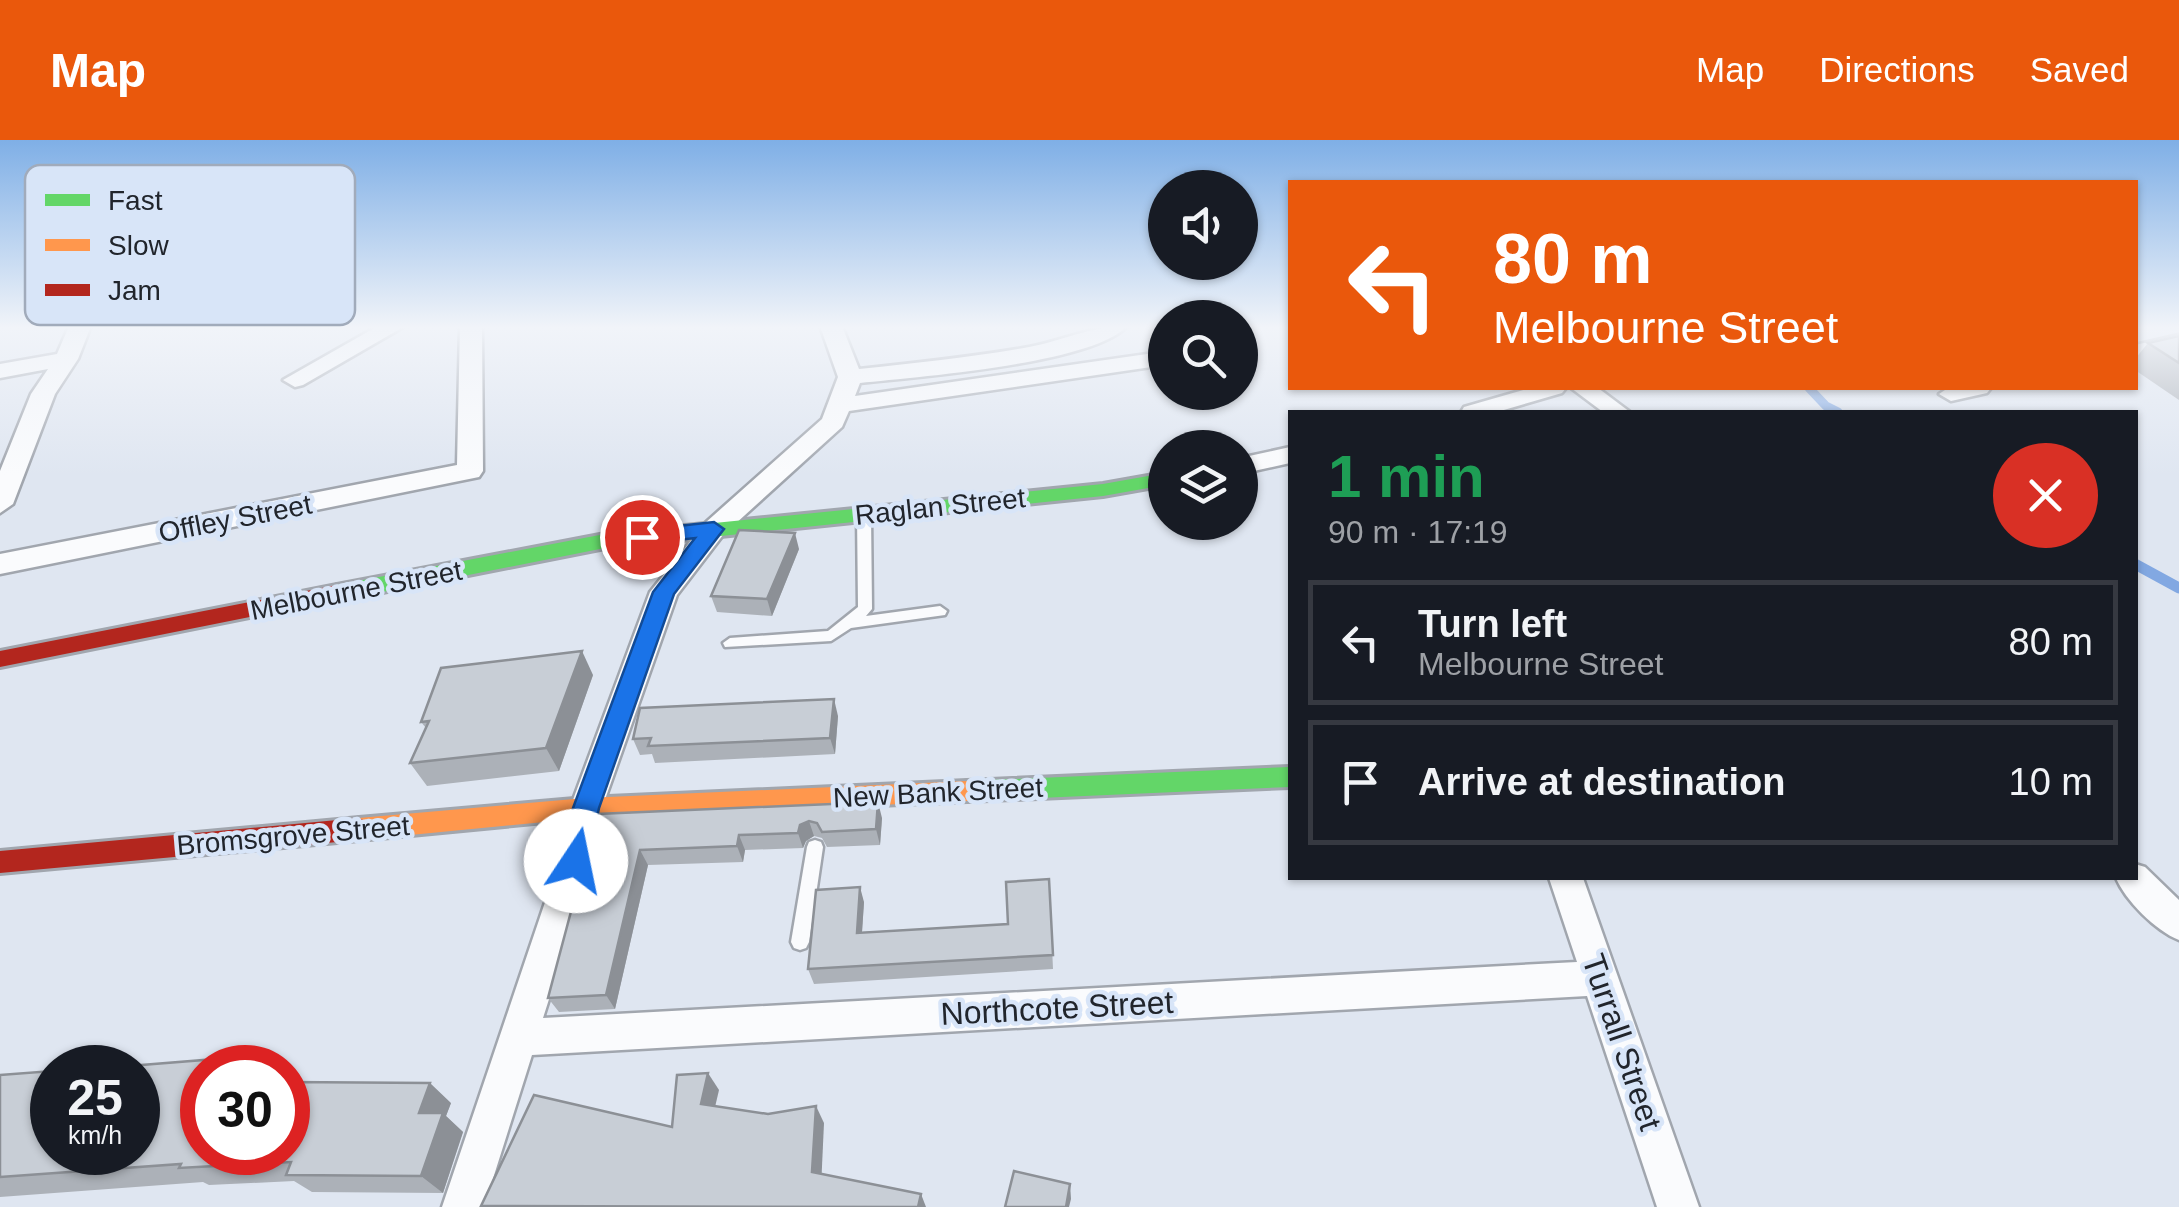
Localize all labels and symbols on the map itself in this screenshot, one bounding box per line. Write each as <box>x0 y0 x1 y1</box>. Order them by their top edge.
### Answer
legend <box>25 165 355 325</box>
text: Fast <box>108 185 163 216</box>
text: Slow <box>108 230 169 261</box>
text: Jam <box>108 275 161 306</box>
street label: Raglan Street <box>853 482 1027 531</box>
street label: Offley Street <box>156 488 314 549</box>
pin <box>600 495 685 580</box>
street label: Melbourne Street <box>248 555 465 626</box>
street label: New Bank Street <box>832 772 1044 813</box>
position arrow <box>524 809 628 913</box>
street label: Bromsgrove Street <box>175 810 411 861</box>
street label: Turrall Street <box>1575 949 1669 1135</box>
street label: Northcote Street <box>940 984 1174 1032</box>
speed limit sign: 30 <box>180 1045 310 1175</box>

